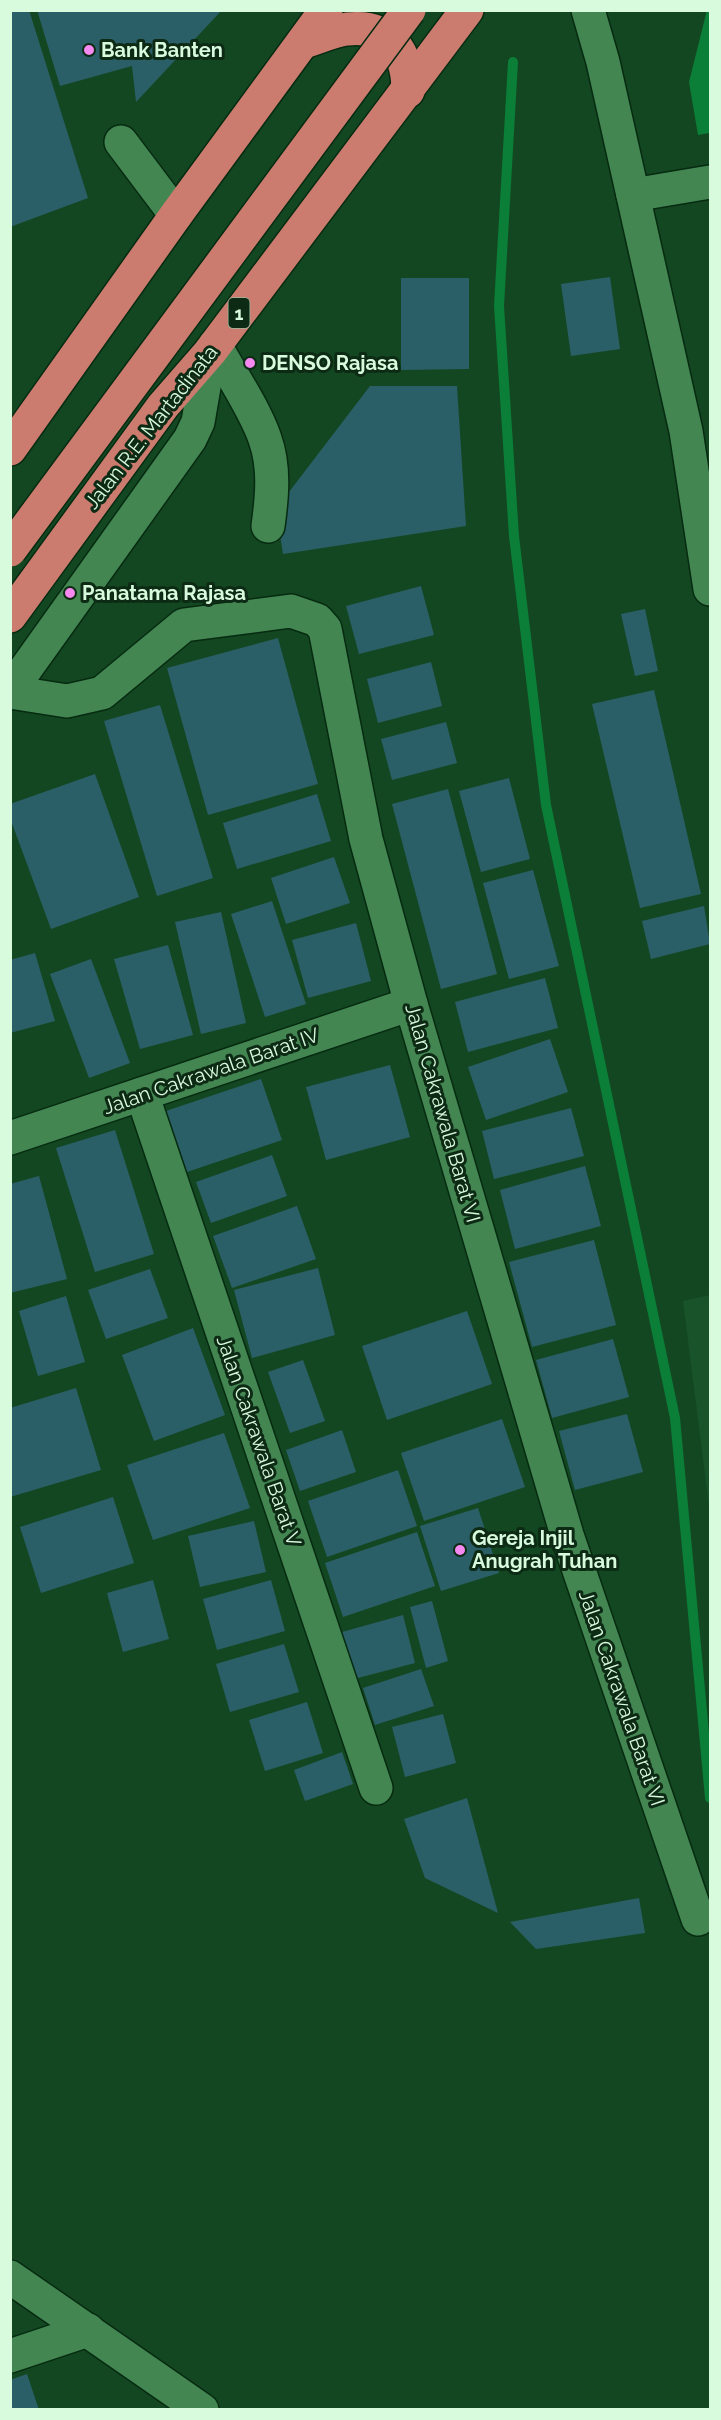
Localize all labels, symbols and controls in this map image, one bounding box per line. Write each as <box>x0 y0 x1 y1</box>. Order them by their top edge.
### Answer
place label: Bank Banten <box>101 38 223 62</box>
marker: Bank Banten <box>82 43 96 57</box>
road number: 1 <box>228 298 250 328</box>
street label: Jalan R.E. Martadinata <box>80 340 222 514</box>
place label: DENSO Rajasa <box>262 351 398 375</box>
marker: DENSO Rajasa <box>243 356 257 370</box>
place label: Panatama Rajasa <box>82 581 246 605</box>
marker: Panatama Rajasa <box>63 586 77 600</box>
street label: Jalan Cakrawala Barat VI <box>400 1001 486 1225</box>
street label: Jalan Cakrawala Barat IV <box>100 1023 323 1119</box>
street label: Jalan Cakrawala Barat V <box>212 1332 307 1550</box>
place label: Gereja Injil Anugrah Tuhan <box>472 1526 617 1573</box>
marker: Gereja Injil Anugrah Tuhan <box>453 1543 467 1557</box>
street label: Jalan Cakrawala Barat VI <box>574 1587 670 1809</box>

